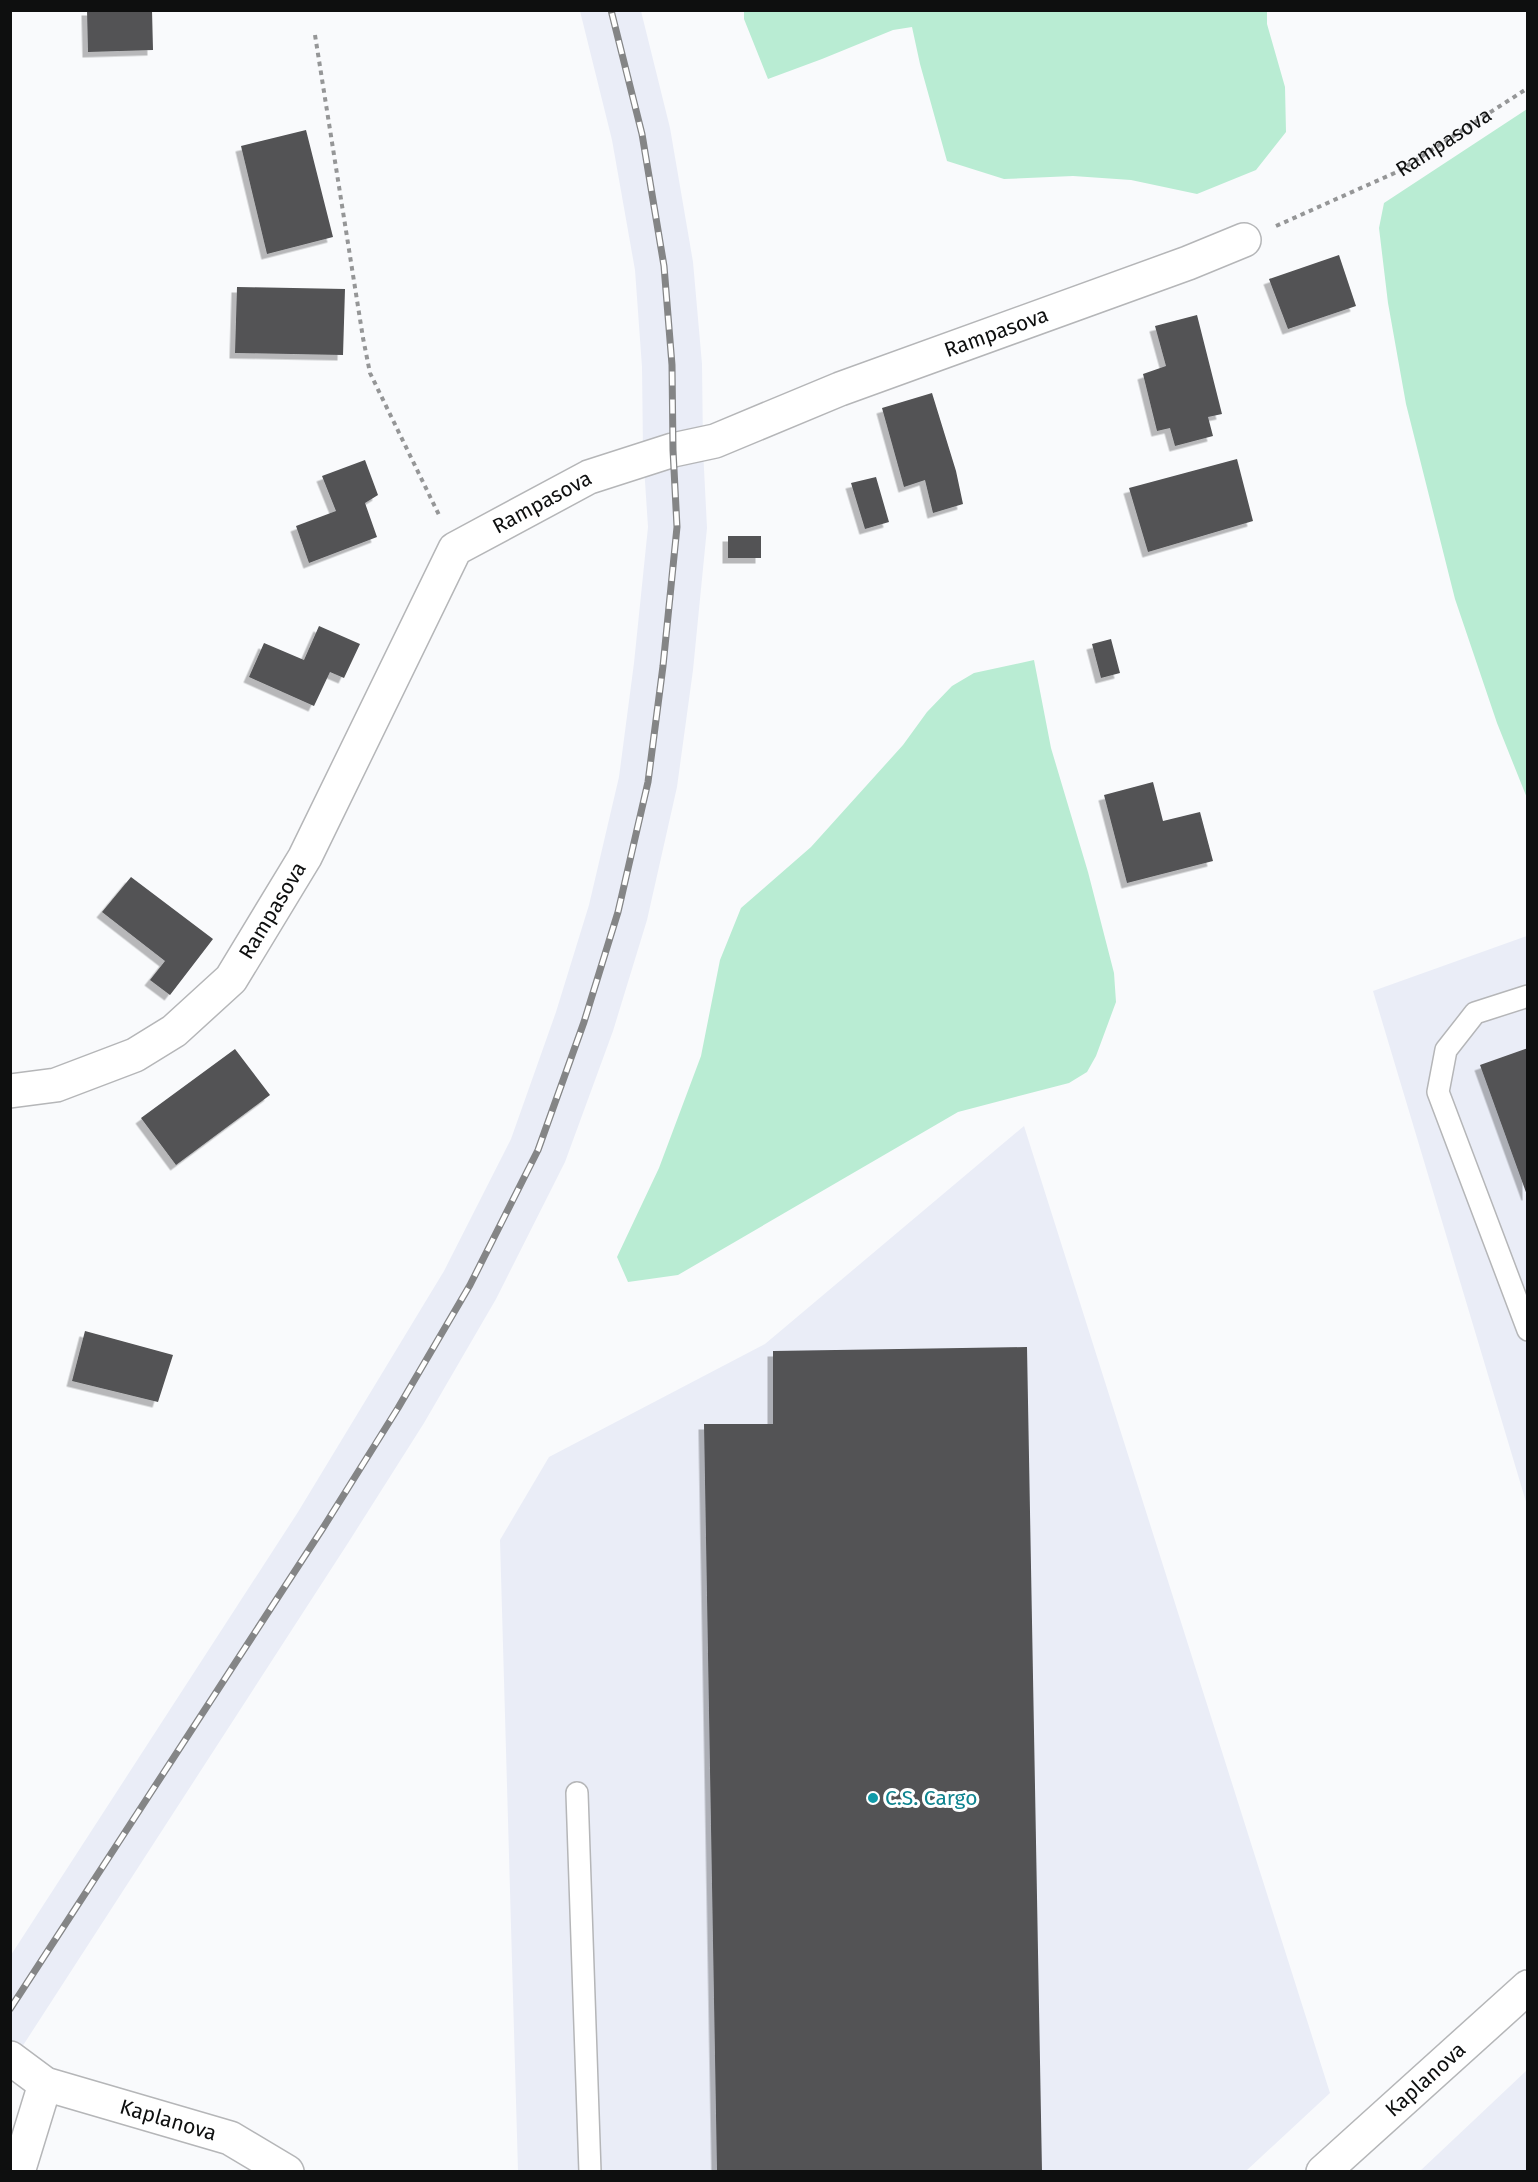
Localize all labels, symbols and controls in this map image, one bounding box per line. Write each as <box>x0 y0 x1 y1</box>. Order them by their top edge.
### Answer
street label: Rampasova <box>1391 102 1497 183</box>
street label: Rampasova <box>941 302 1052 363</box>
street label: Rampasova <box>488 465 596 539</box>
street label: Rampasova <box>233 857 312 964</box>
place label: C.S. Cargo <box>885 1785 977 1811</box>
marker: C.S. Cargo <box>866 1791 880 1805</box>
street label: Kaplanova <box>1380 2037 1471 2123</box>
street label: Kaplanova <box>117 2094 220 2146</box>

